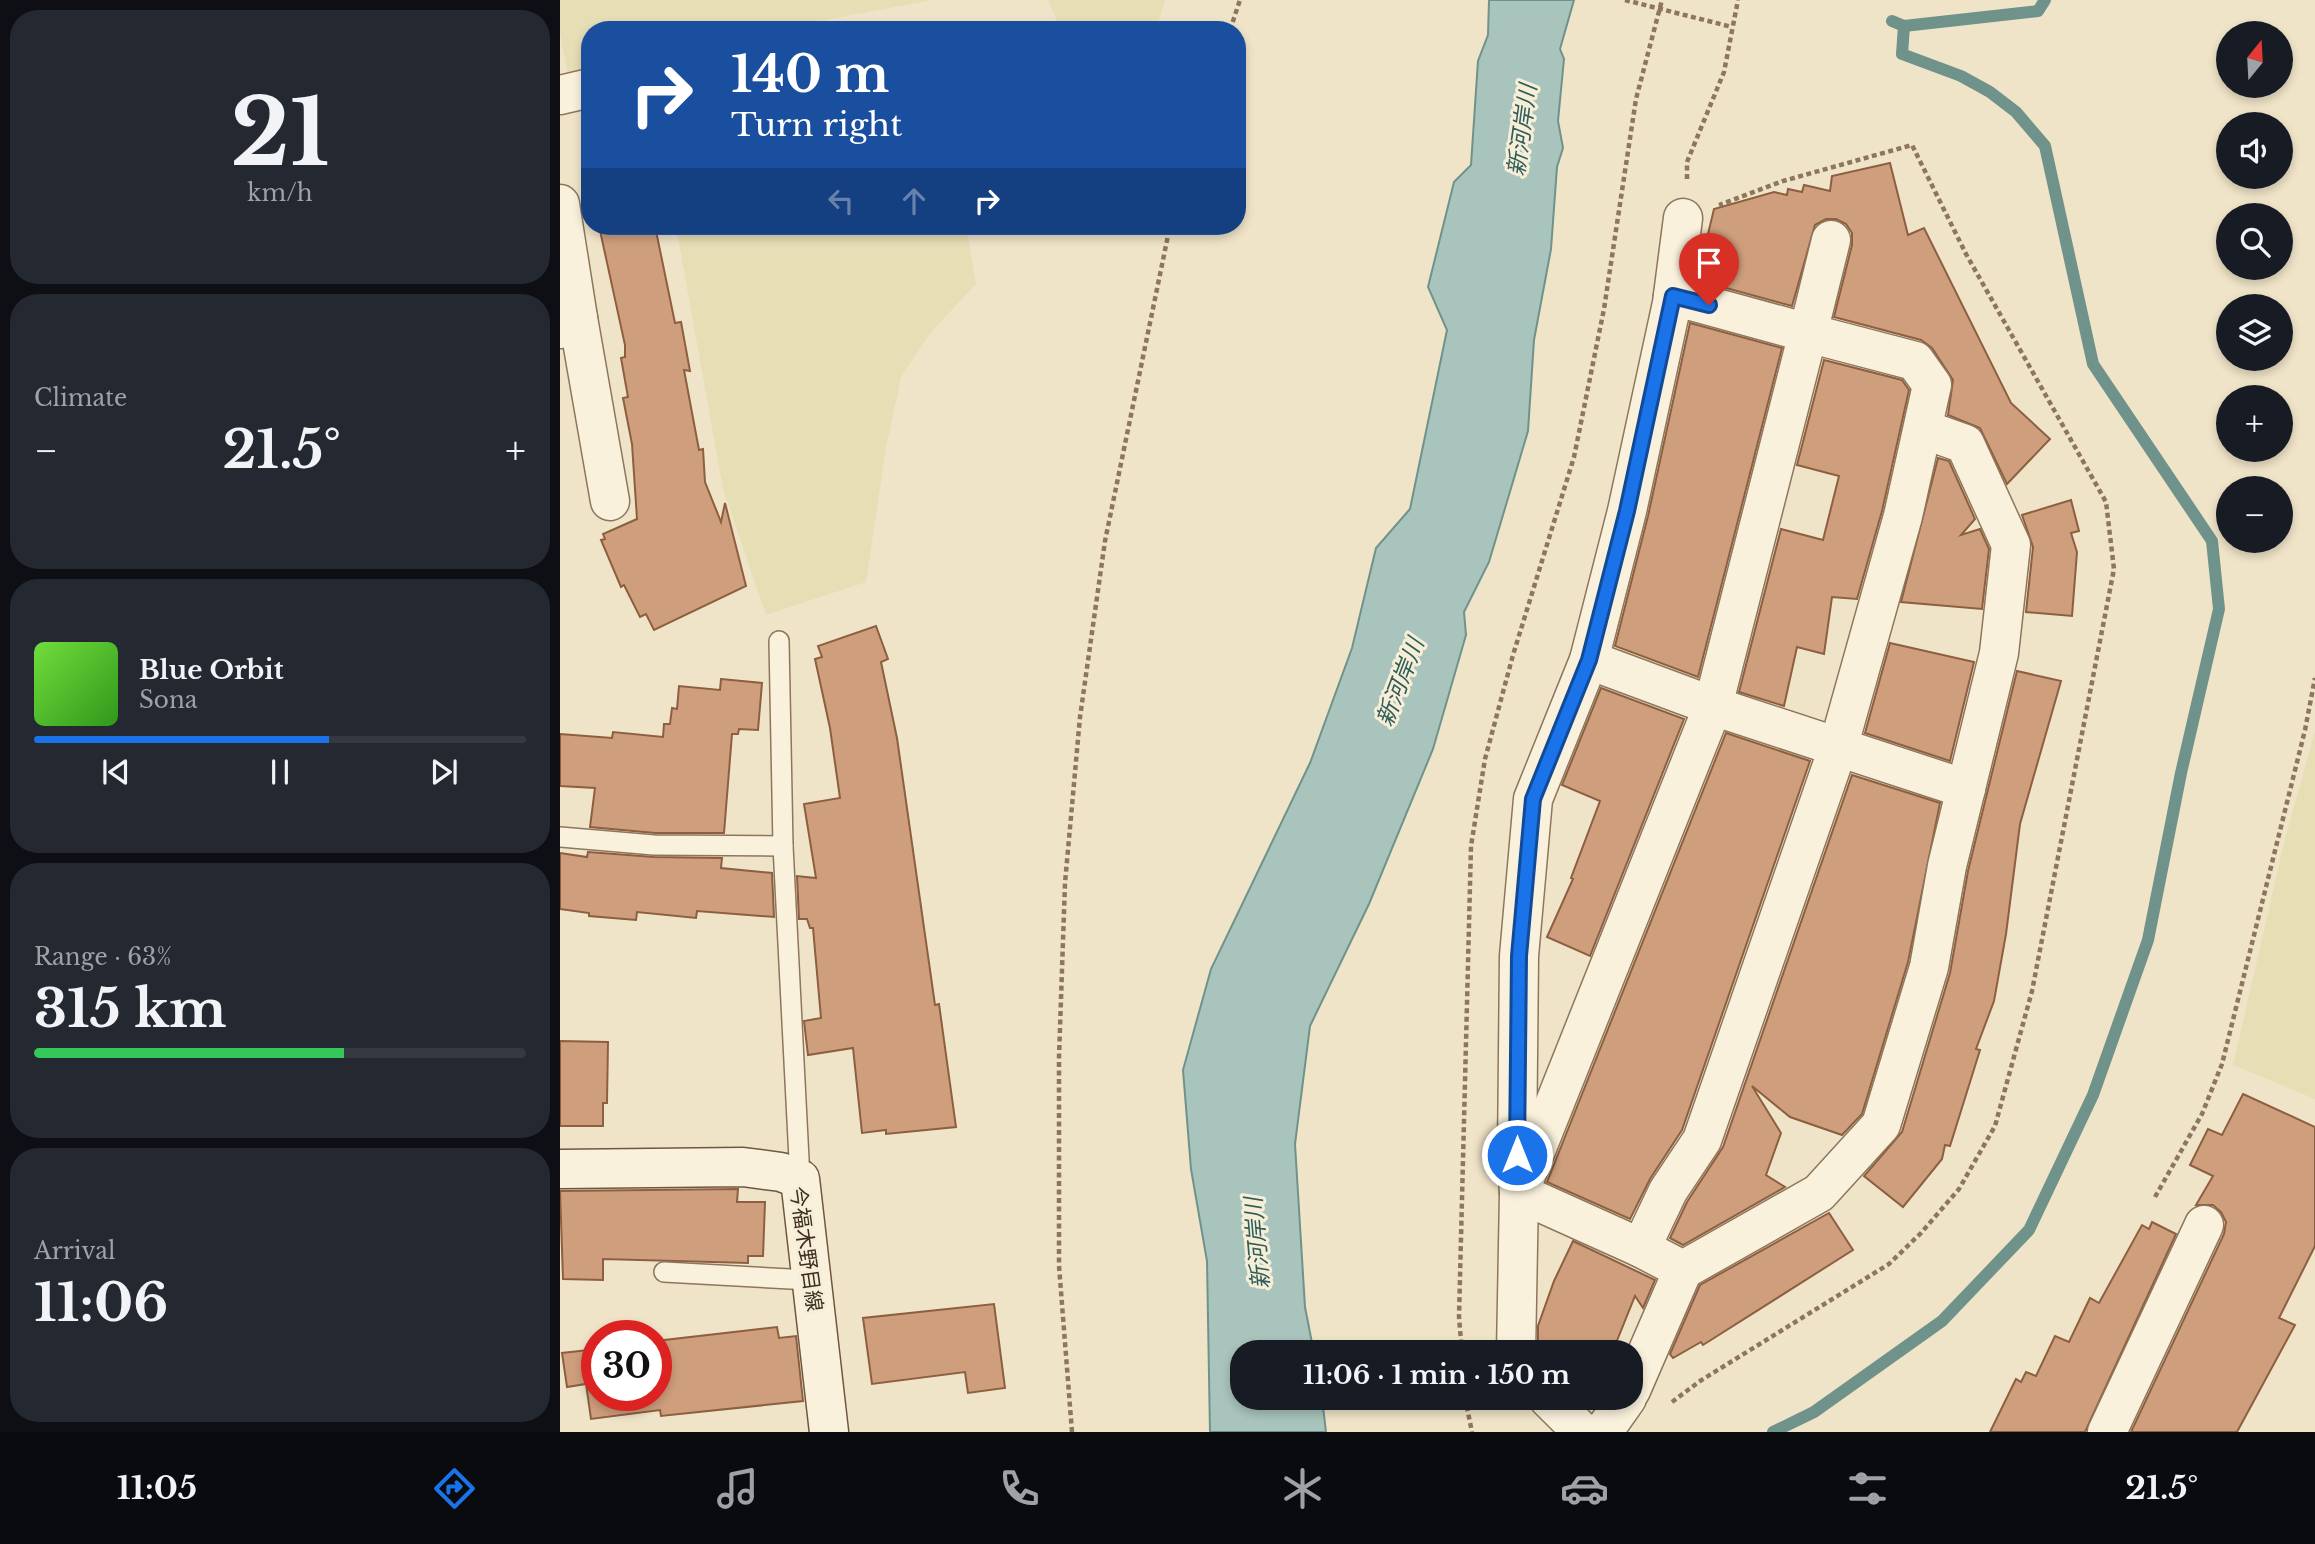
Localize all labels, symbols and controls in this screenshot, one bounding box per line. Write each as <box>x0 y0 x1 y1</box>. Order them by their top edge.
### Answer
north arrow <box>2216 21 2292 98</box>
map controls <box>2216 21 2293 553</box>
text: 140 m <box>731 44 889 105</box>
icon: right <box>616 49 707 140</box>
text: 21 <box>231 77 329 190</box>
water label: 新河岸川 <box>1502 80 1543 178</box>
text: Turn right <box>731 105 902 145</box>
button: sound <box>2216 112 2293 189</box>
text: km/h <box>247 179 313 207</box>
icon: left <box>822 182 860 220</box>
icon: ahead <box>895 182 933 220</box>
icon: right <box>968 182 1006 220</box>
button: search <box>2216 203 2293 280</box>
pin <box>1679 233 1739 305</box>
icon: arrive <box>1690 244 1728 282</box>
button: layers <box>2216 294 2293 371</box>
text: Climate <box>34 384 127 412</box>
button: + <box>2216 385 2293 462</box>
text: 21.5° <box>222 418 341 482</box>
text: − <box>34 427 58 474</box>
text: + <box>505 427 526 474</box>
button: − <box>2216 476 2293 553</box>
water label: 新河岸川 <box>1370 631 1431 730</box>
text: Blue Orbit <box>139 654 284 686</box>
text: Sona <box>139 686 197 714</box>
icon: previous <box>97 753 135 791</box>
icon: pause <box>261 753 299 791</box>
icon: next <box>425 753 463 791</box>
text: Range · 63% <box>34 943 172 971</box>
text: 315 km <box>34 977 227 1041</box>
position arrow <box>1480 1118 1554 1192</box>
street label: 今福木野目線 <box>784 1185 828 1313</box>
water label: 新河岸川 <box>1239 1193 1275 1290</box>
text: Arrival <box>34 1237 115 1265</box>
text: 11:06 <box>34 1271 168 1335</box>
speed limit sign: 30 <box>581 1320 672 1411</box>
text: 11:06 · 1 min · 150 m <box>1303 1359 1570 1391</box>
icon: directions <box>430 1464 479 1513</box>
icon: music <box>713 1464 762 1513</box>
icon: phone <box>995 1464 1044 1513</box>
icon: climate <box>1278 1464 1327 1513</box>
icon: car <box>1560 1464 1609 1513</box>
icon: filters <box>1843 1464 1892 1513</box>
text: 11:05 <box>117 1468 197 1508</box>
text: 21.5° <box>2125 1468 2198 1508</box>

